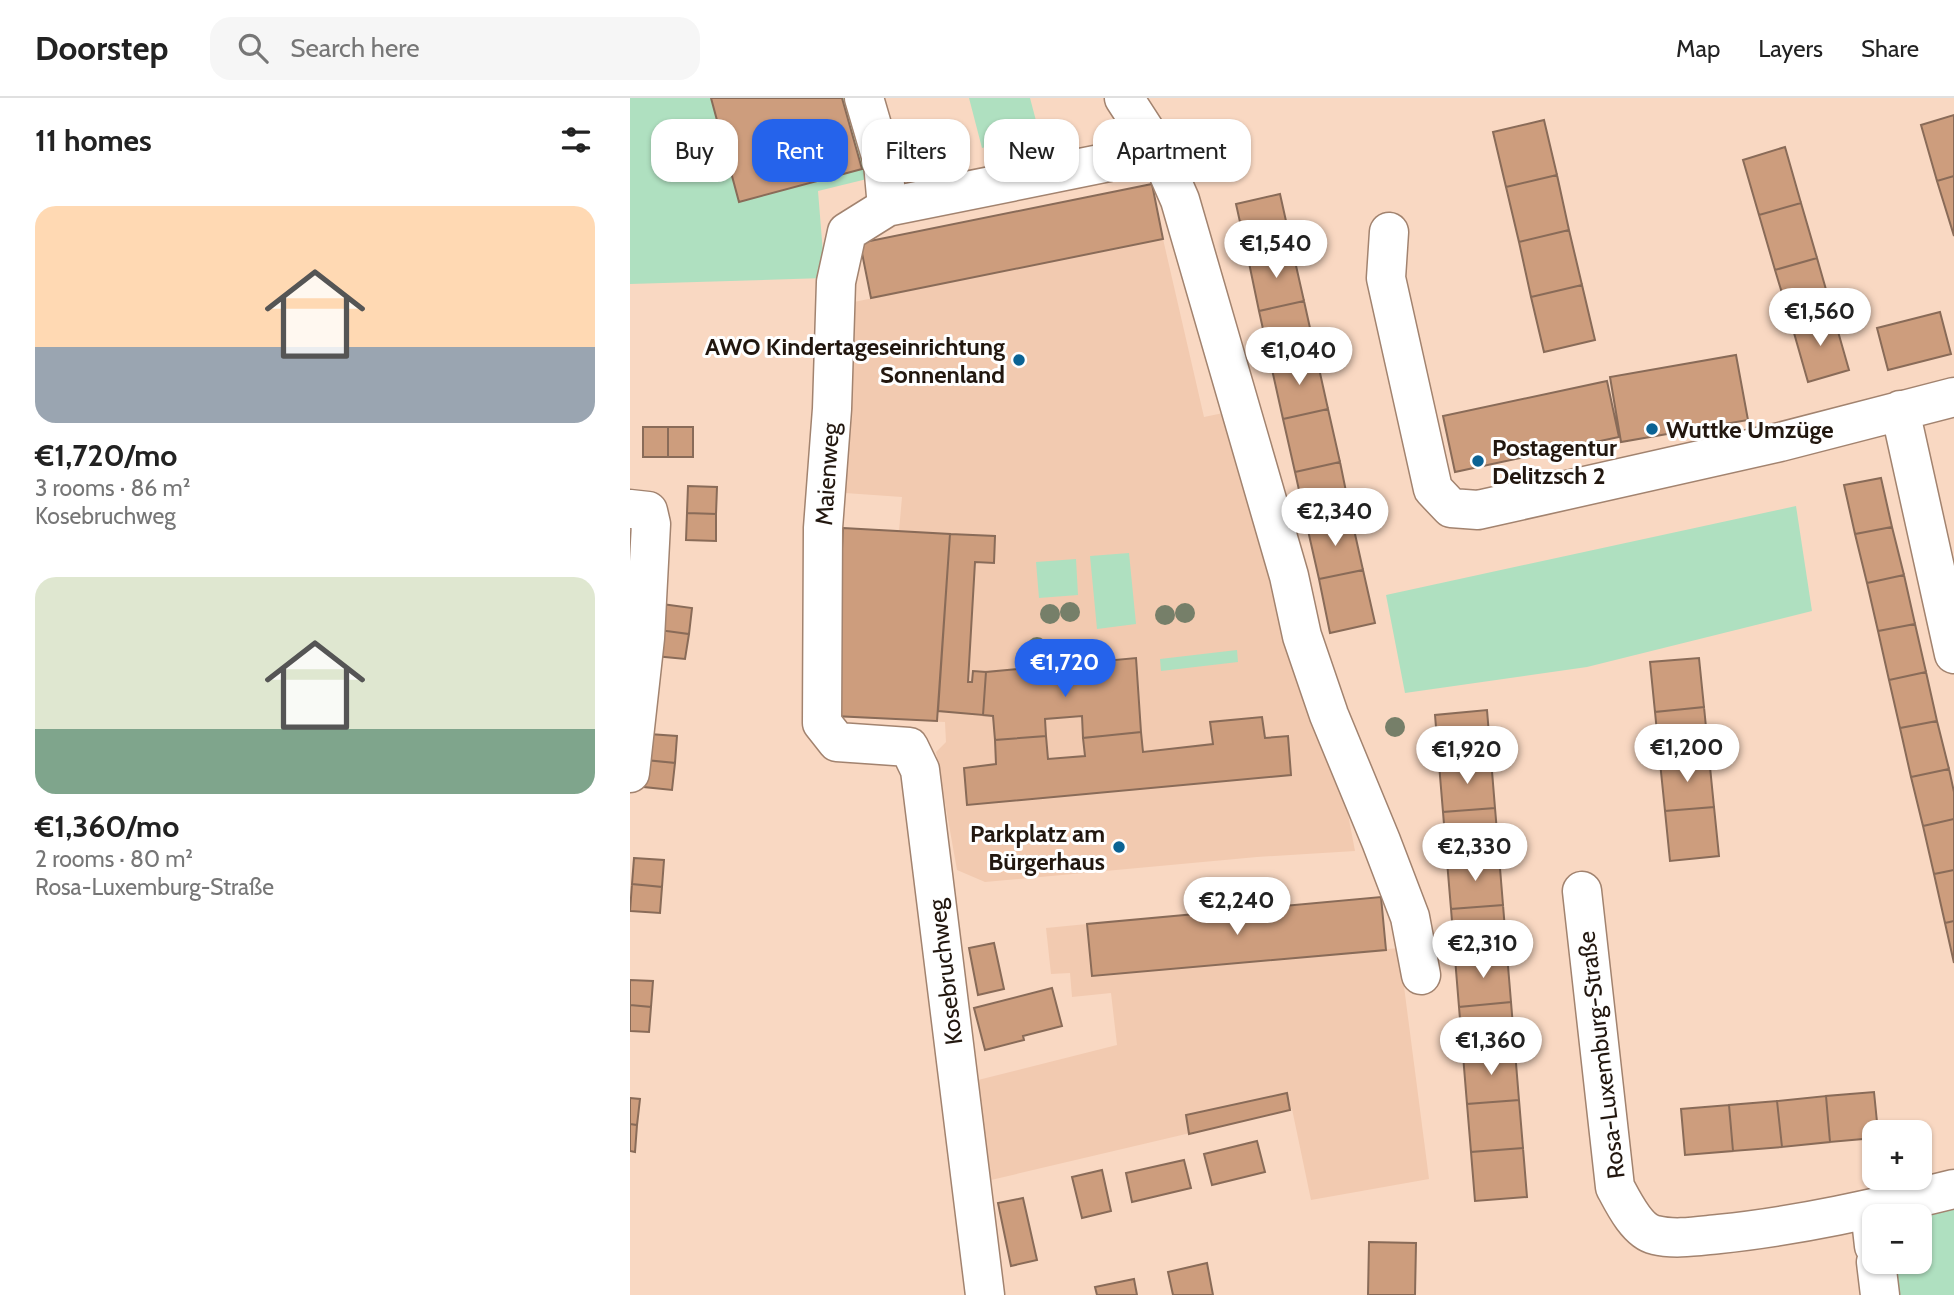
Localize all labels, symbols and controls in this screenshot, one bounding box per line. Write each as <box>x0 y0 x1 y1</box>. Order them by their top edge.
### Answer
search box <box>210 17 700 80</box>
text: Doorstep <box>35 28 168 68</box>
icon: search <box>234 29 272 67</box>
text: Search here <box>290 32 419 64</box>
text: Map <box>1676 34 1720 63</box>
text: Layers <box>1758 34 1823 63</box>
text: Share <box>1861 34 1919 63</box>
chip: Buy <box>651 119 738 182</box>
chip: Rent <box>752 119 848 182</box>
chip: Filters <box>862 119 970 182</box>
chip: New <box>984 119 1079 182</box>
chip: Apartment <box>1093 119 1251 182</box>
icon: filters <box>557 121 595 159</box>
text: 11 homes <box>35 122 152 159</box>
pin: €1,540 <box>1219 220 1333 280</box>
text: €1,540 <box>1240 229 1312 257</box>
icon: home <box>252 251 378 377</box>
pin: €1,560 <box>1763 288 1877 348</box>
text: €1,560 <box>1785 297 1855 325</box>
pin: €1,040 <box>1242 328 1356 387</box>
place label: AWO Kindertageseinrichtung Sonnenland <box>705 332 1005 389</box>
text: €1,040 <box>1261 336 1337 364</box>
marker: AWO Kindertageseinrichtung Sonnenland <box>1011 352 1027 368</box>
place label: Wuttke Umzüge <box>1666 415 1834 444</box>
street label: Maienweg <box>809 421 845 526</box>
marker: Wuttke Umzüge <box>1644 421 1660 437</box>
place label: Postagentur Delitzsch 2 <box>1492 433 1617 490</box>
text: €1,720/mo <box>35 437 177 474</box>
marker: Postagentur Delitzsch 2 <box>1470 453 1486 469</box>
text: 3 rooms · 86 m² <box>35 474 190 502</box>
pin: €2,340 <box>1278 489 1392 548</box>
text: €2,340 <box>1297 497 1373 525</box>
text: Kosebruchweg <box>35 502 176 530</box>
icon: home <box>252 622 378 748</box>
pin: €1,720 <box>1008 640 1122 699</box>
text: €1,720 <box>1031 648 1099 676</box>
pin: €1,200 <box>1630 724 1744 784</box>
pin: €1,920 <box>1410 726 1524 786</box>
text: €1,200 <box>1650 733 1724 761</box>
text: €1,920 <box>1432 735 1502 763</box>
text: €1,360/mo <box>35 808 179 845</box>
place label: Parkplatz am Bürgerhaus <box>970 819 1105 876</box>
pin: €2,330 <box>1418 824 1532 883</box>
text: €2,330 <box>1438 832 1512 860</box>
marker: Parkplatz am Bürgerhaus <box>1111 839 1127 855</box>
text: 2 rooms · 80 m² <box>35 845 193 873</box>
text: Rosa-Luxemburg-Straße <box>35 873 274 901</box>
pin: €2,240 <box>1180 878 1294 937</box>
text: €2,240 <box>1200 886 1274 914</box>
street label: Kosebruchweg <box>922 896 968 1047</box>
pin: €2,310 <box>1426 920 1540 980</box>
text: €2,310 <box>1448 929 1518 957</box>
street label: Rosa-Luxemburg-Straße <box>1571 929 1631 1181</box>
pin: €1,360 <box>1434 1018 1548 1077</box>
text: €1,360 <box>1456 1026 1526 1054</box>
map controls <box>1862 1120 1932 1274</box>
button: + <box>1862 1120 1932 1190</box>
button: − <box>1862 1204 1932 1274</box>

